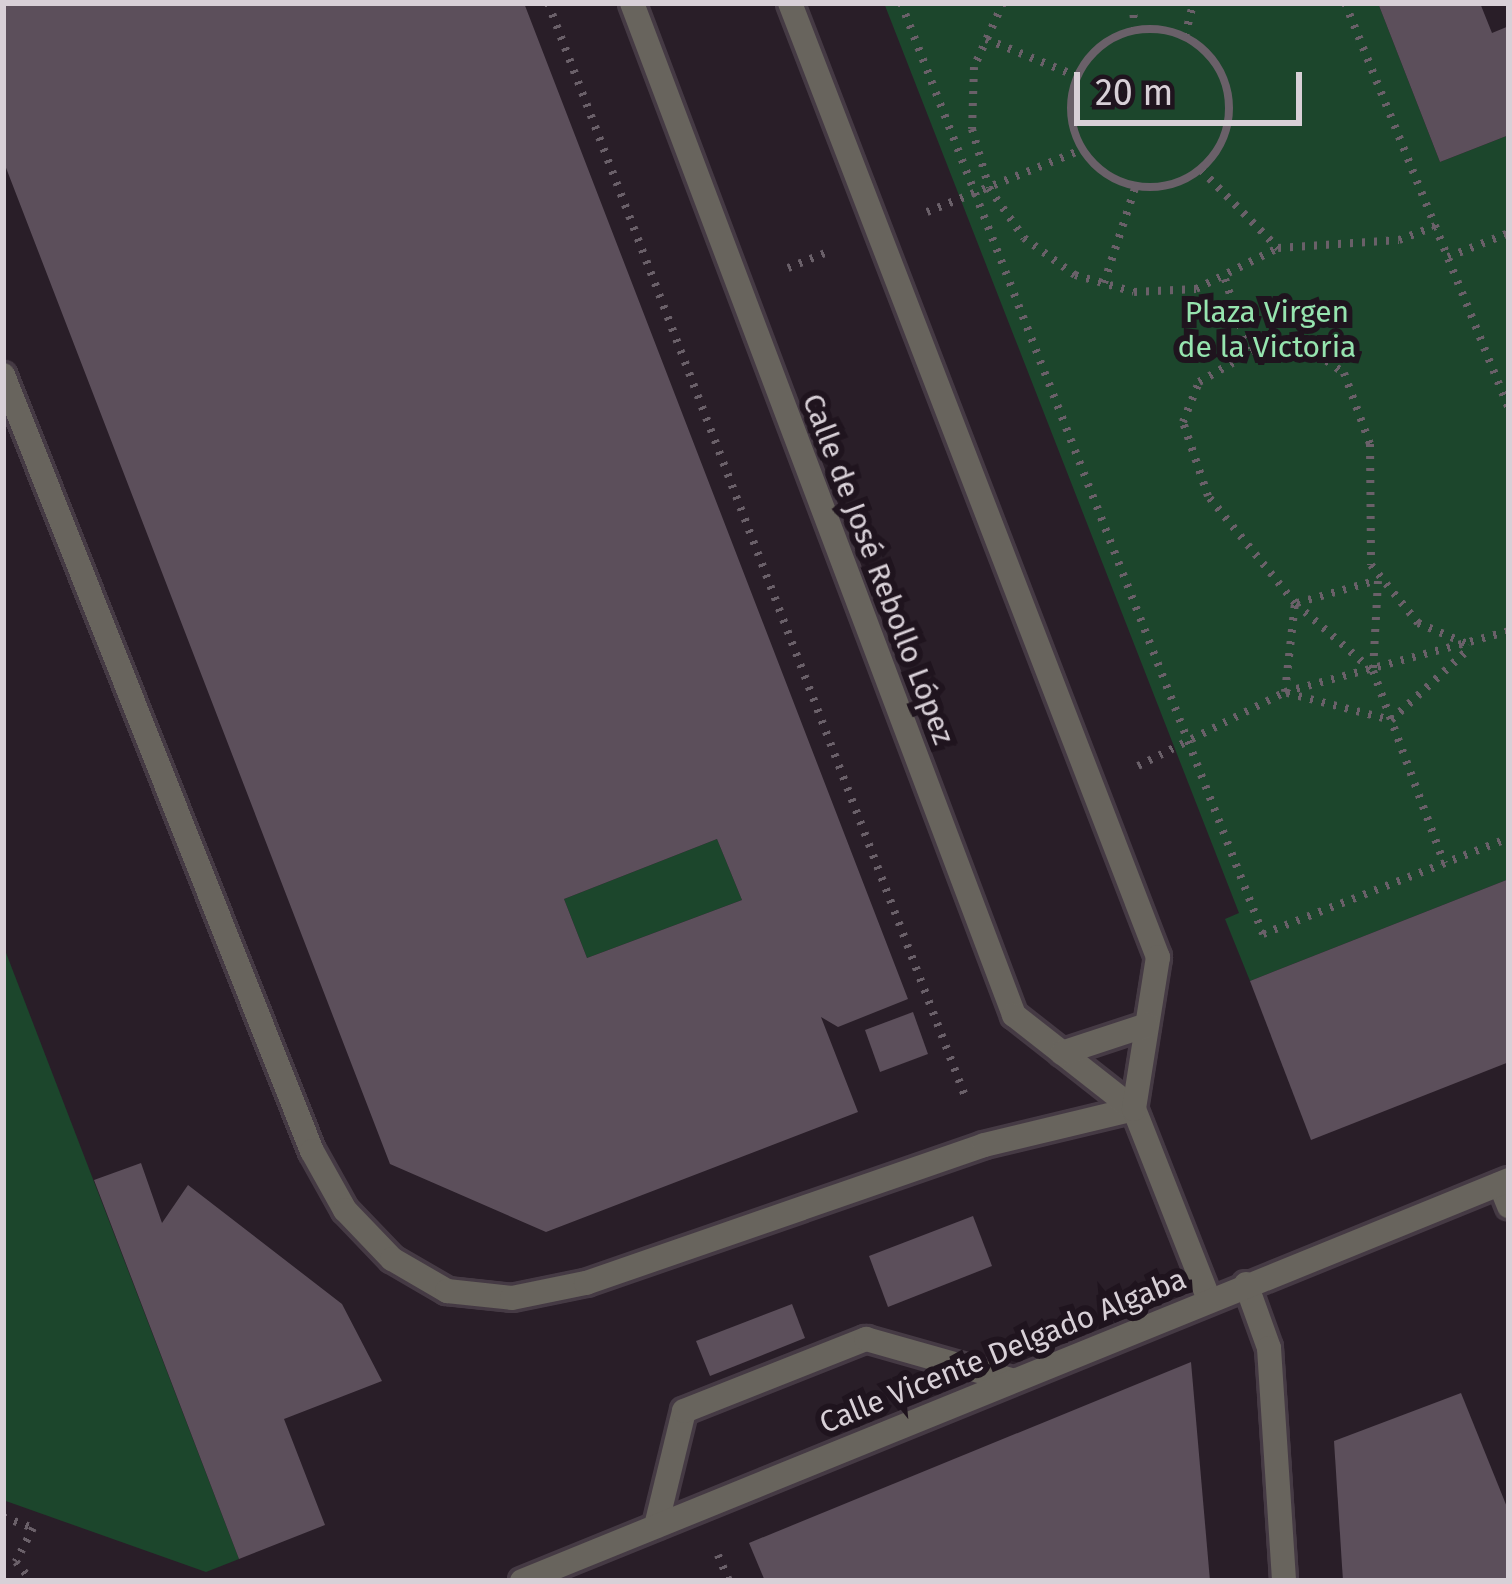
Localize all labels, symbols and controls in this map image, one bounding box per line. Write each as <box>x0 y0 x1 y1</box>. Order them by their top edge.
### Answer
scale bar <box>1080 48 1308 122</box>
text: 20 m <box>1095 71 1173 115</box>
park label: Plaza Virgen de la Victoria <box>1178 294 1356 364</box>
street label: Calle de José Rebollo López <box>794 389 962 749</box>
street label: Calle Vicente Delgado Algaba <box>814 1261 1192 1441</box>

